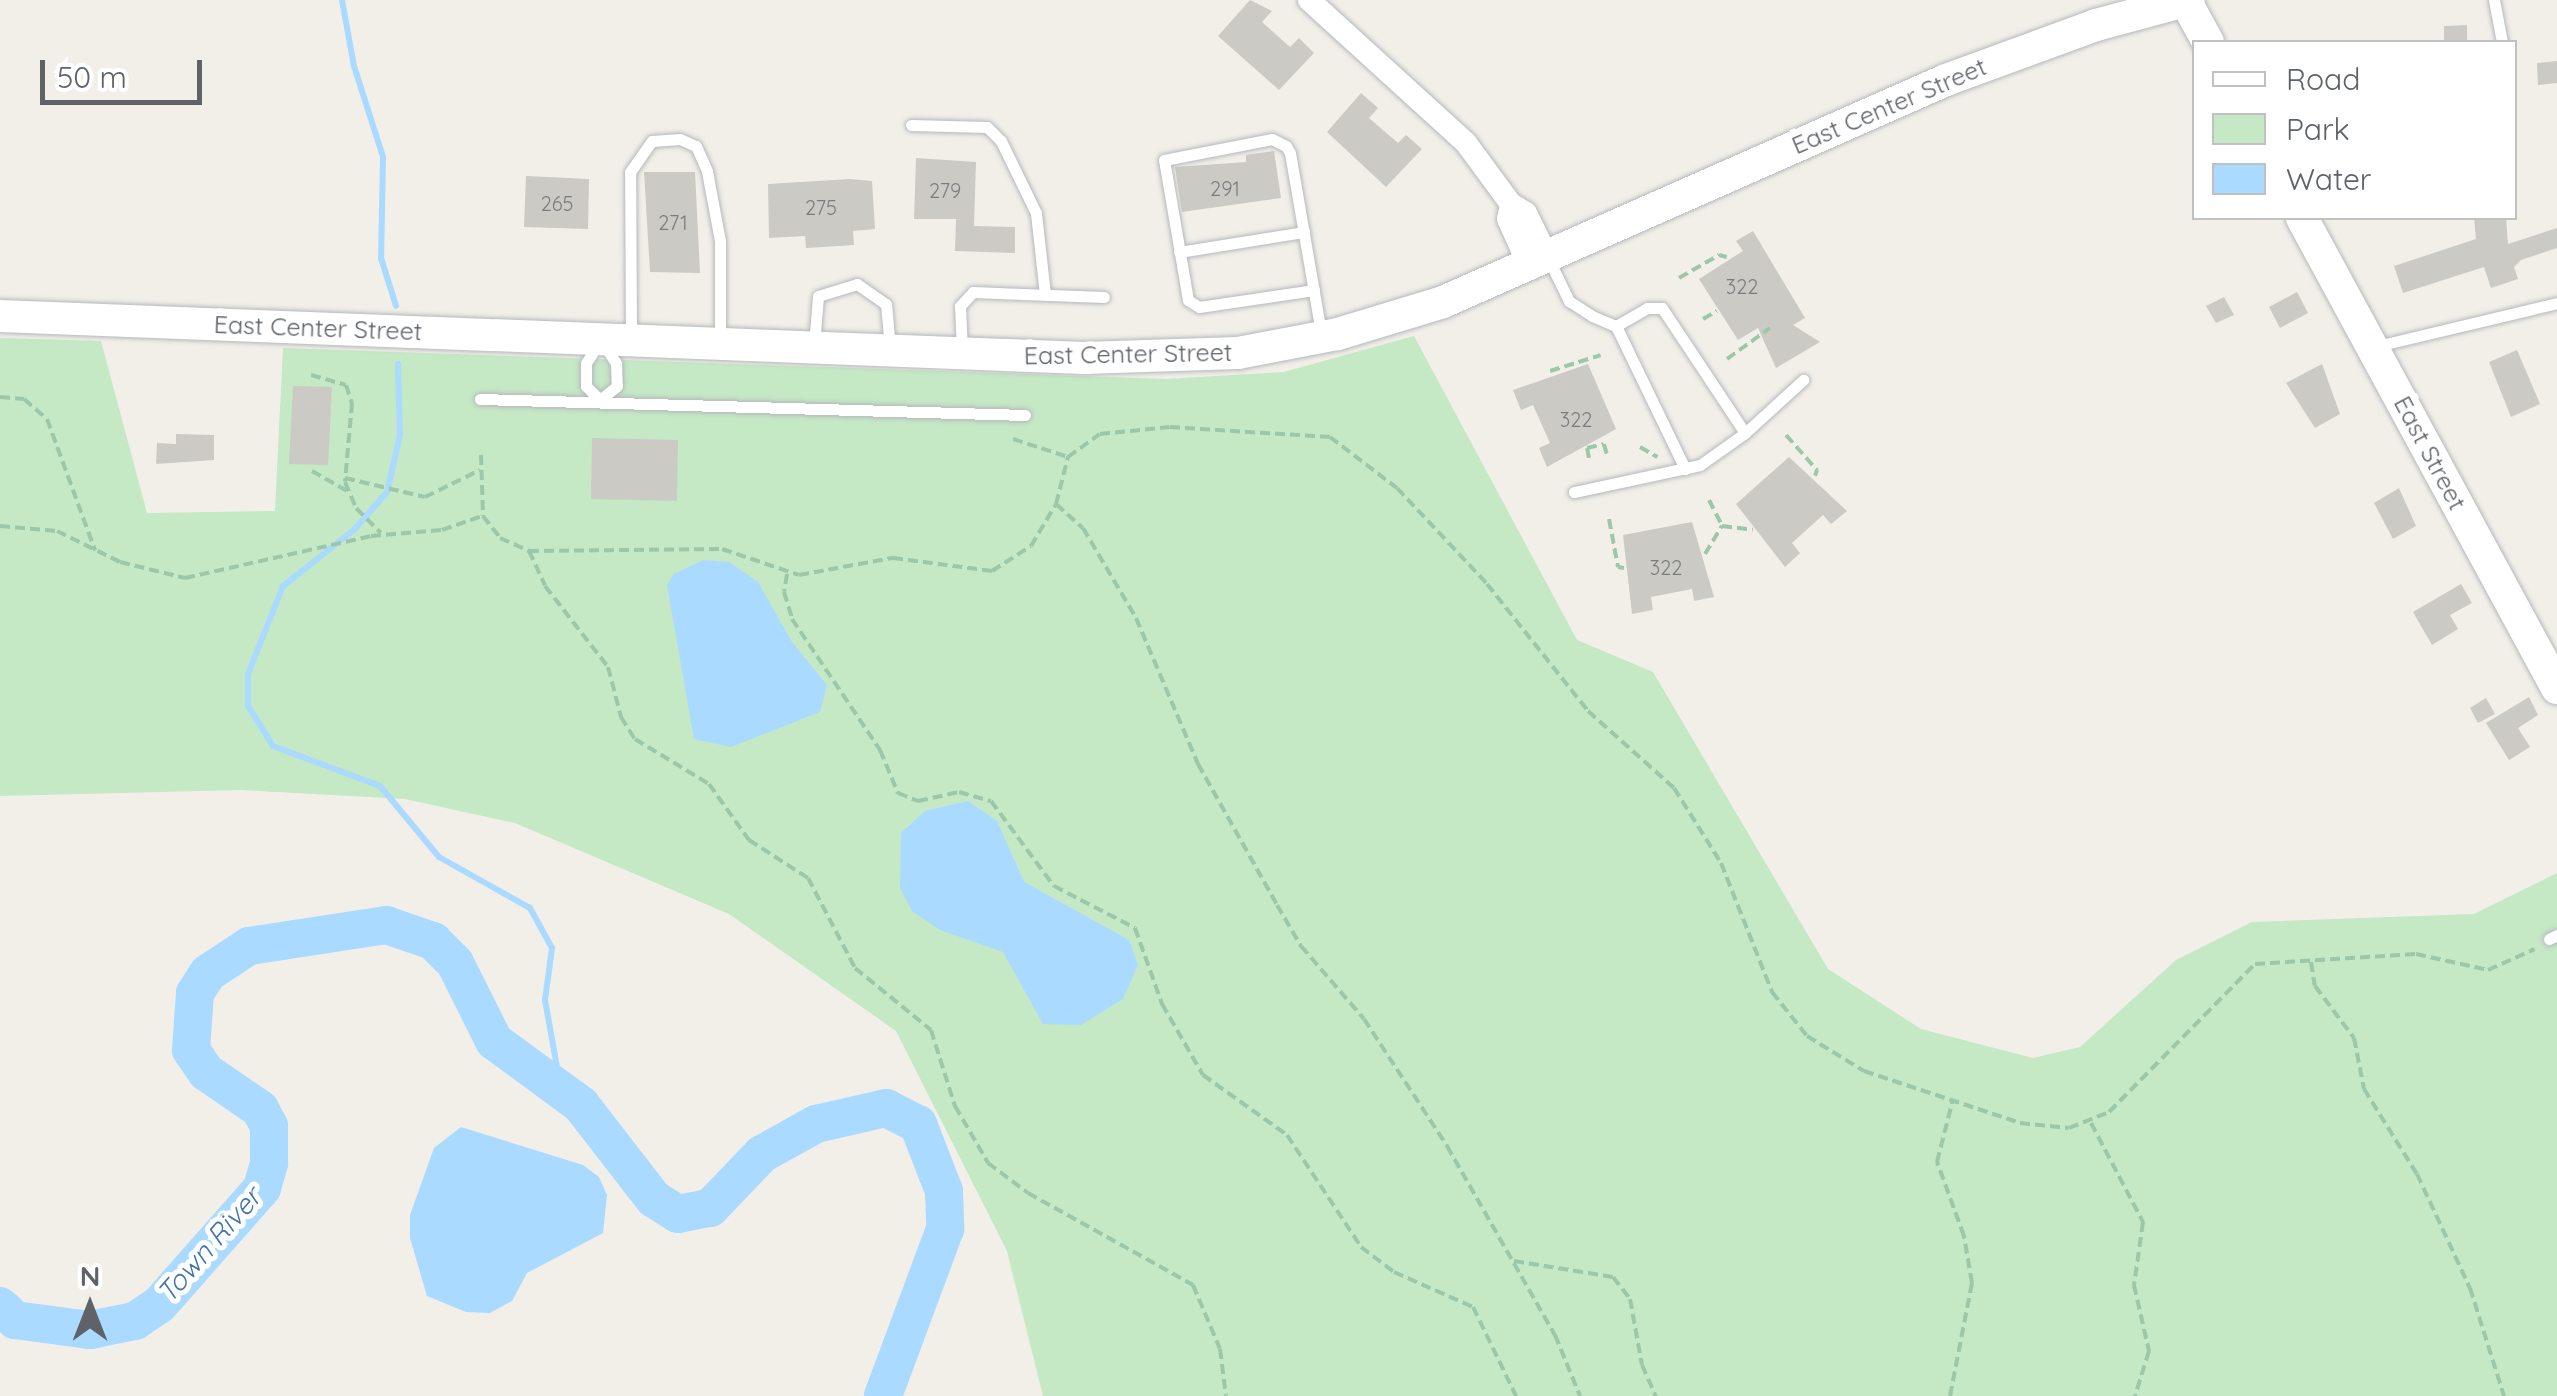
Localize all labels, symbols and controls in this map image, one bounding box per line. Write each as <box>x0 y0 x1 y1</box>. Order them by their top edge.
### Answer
scale bar <box>45 40 208 102</box>
legend <box>2192 40 2517 220</box>
street label: East Center Street <box>1787 51 1991 161</box>
text: 50 m <box>57 58 127 96</box>
text: Road <box>2286 60 2360 98</box>
text: Park <box>2286 110 2350 148</box>
text: Water <box>2286 160 2371 198</box>
house number: 291 <box>1210 176 1240 200</box>
house number: 279 <box>929 178 961 202</box>
house number: 265 <box>541 191 573 215</box>
house number: 275 <box>805 195 837 219</box>
house number: 271 <box>658 210 688 234</box>
house number: 322 <box>1726 274 1758 298</box>
street label: East Center Street <box>213 309 423 347</box>
street label: East Center Street <box>1023 337 1233 371</box>
street label: East Street <box>2387 391 2473 515</box>
house number: 322 <box>1560 407 1592 431</box>
house number: 322 <box>1650 555 1682 579</box>
water label: Town River <box>150 1181 268 1309</box>
north arrow <box>40 1256 140 1356</box>
text: N <box>80 1258 100 1293</box>

